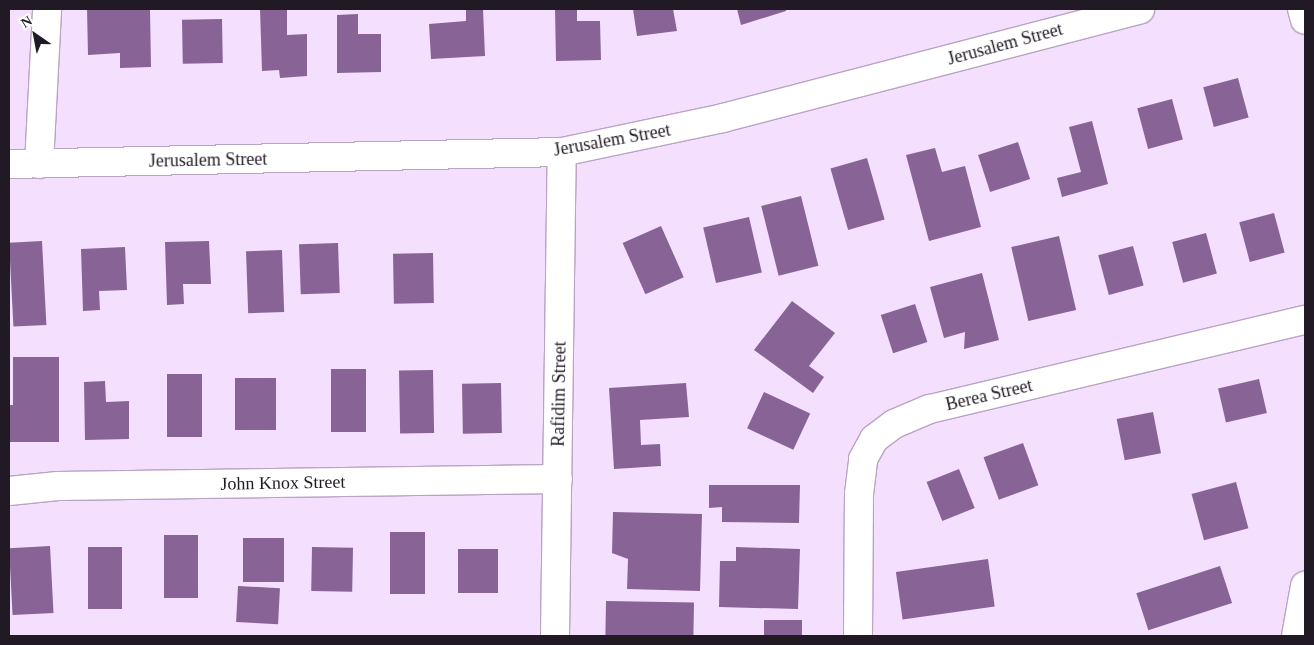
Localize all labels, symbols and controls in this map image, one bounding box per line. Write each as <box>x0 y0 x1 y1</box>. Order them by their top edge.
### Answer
north arrow <box>10 10 60 60</box>
text: N <box>18 13 35 31</box>
street label: Jerusalem Street <box>945 18 1065 70</box>
street label: Jerusalem Street <box>552 119 672 161</box>
street label: Jerusalem Street <box>149 148 267 172</box>
street label: Rafidim Street <box>547 341 571 447</box>
street label: Berea Street <box>943 375 1035 415</box>
street label: John Knox Street <box>220 471 346 495</box>

